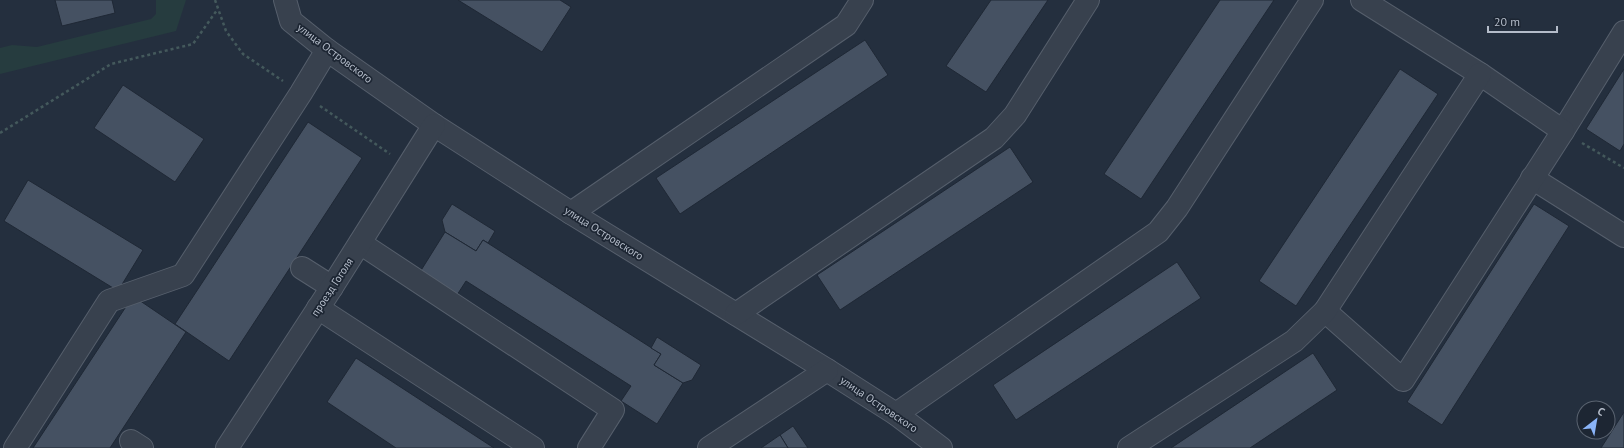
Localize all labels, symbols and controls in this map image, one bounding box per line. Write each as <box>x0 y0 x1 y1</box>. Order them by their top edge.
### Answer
scale bar <box>1488 8 1557 34</box>
text: 20 m <box>1494 14 1520 29</box>
street label: улица Островского <box>295 20 376 86</box>
street label: улица Островского <box>562 203 646 263</box>
street label: проезд Гоголя <box>308 255 356 319</box>
street label: улица Островского <box>837 373 921 435</box>
north arrow <box>1576 400 1616 440</box>
text: С <box>1595 404 1607 419</box>

